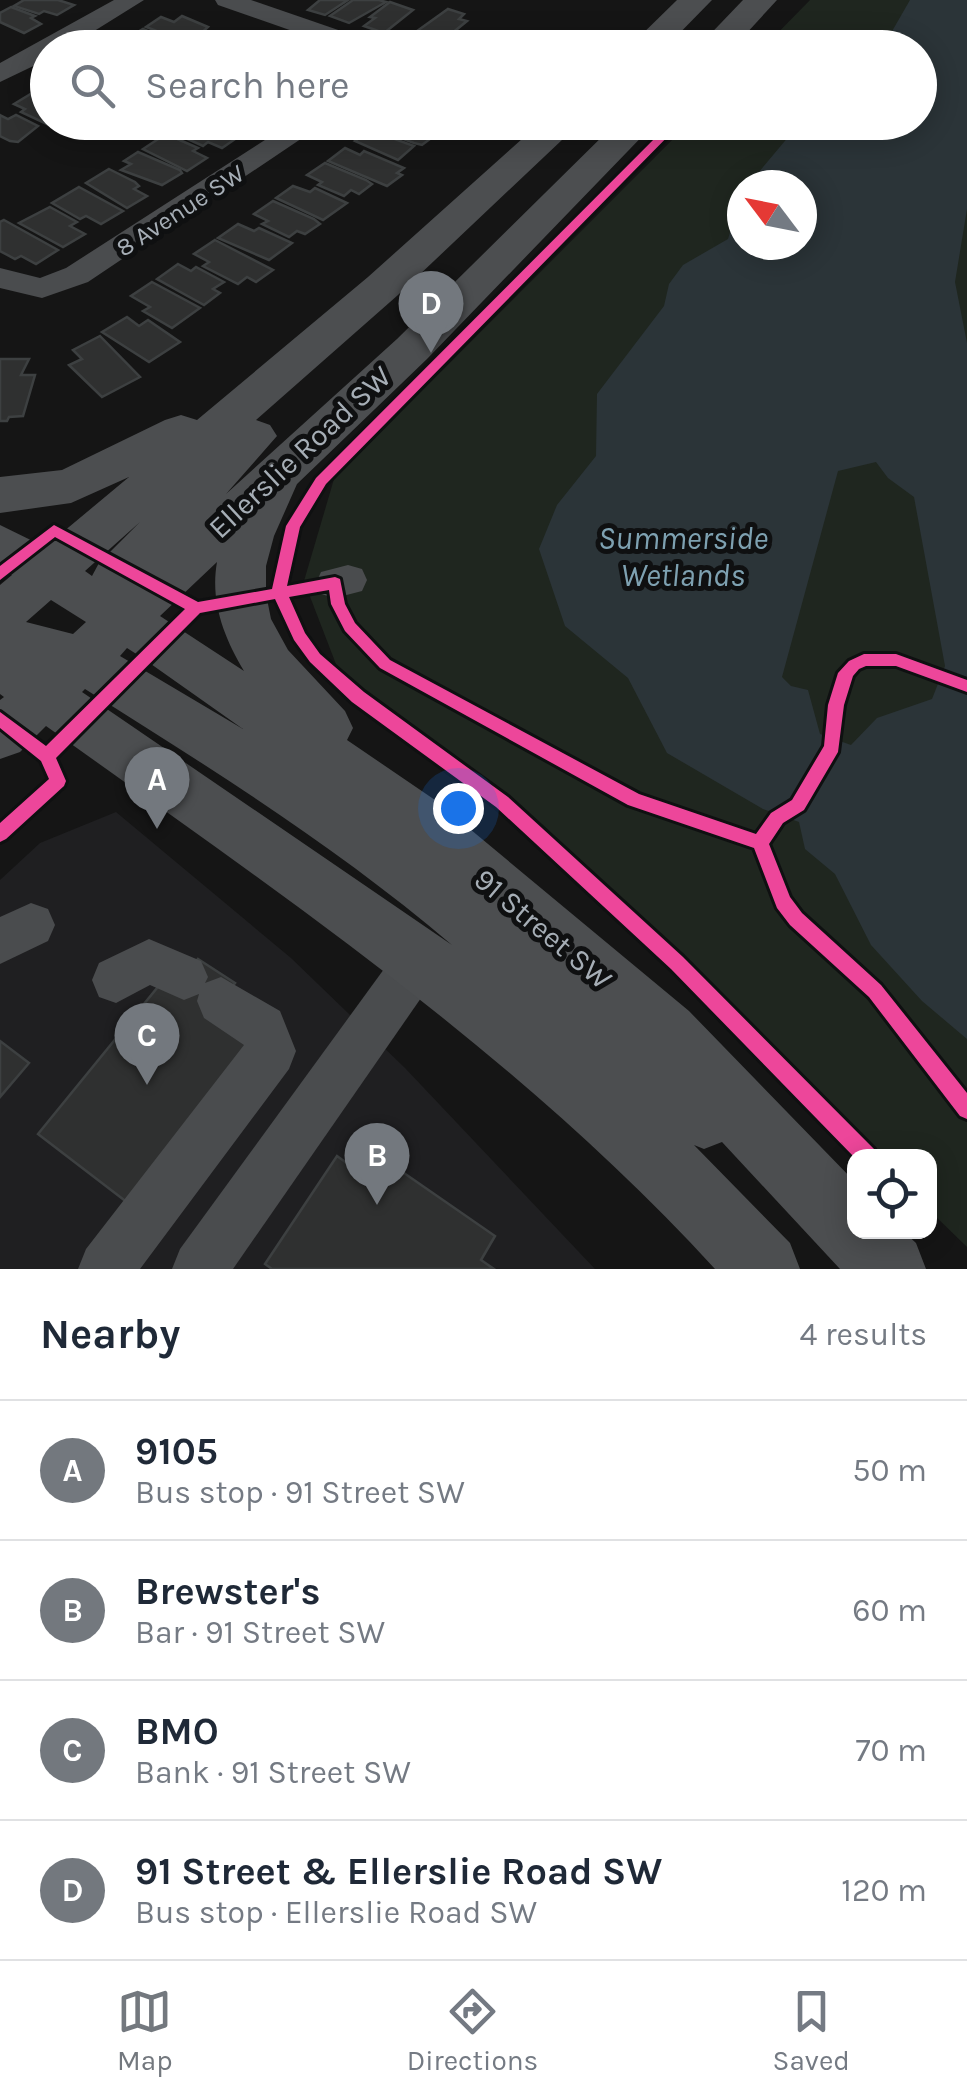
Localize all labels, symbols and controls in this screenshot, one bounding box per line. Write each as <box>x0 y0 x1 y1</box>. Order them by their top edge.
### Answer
search box <box>30 30 937 140</box>
icon: search <box>65 58 120 113</box>
text: Search here <box>145 63 349 108</box>
street label: 8 Avenue SW <box>111 158 250 263</box>
north arrow <box>727 170 817 260</box>
pin: D <box>398 270 464 353</box>
street label: Ellerslie Road SW <box>201 358 399 546</box>
water label: Summerside Wetlands <box>598 520 768 594</box>
pin: A <box>124 746 190 829</box>
your location <box>433 783 484 834</box>
street label: 91 Street SW <box>467 861 619 997</box>
pin: C <box>114 1002 180 1085</box>
pin: B <box>344 1122 410 1205</box>
map controls <box>847 1149 937 1239</box>
button: locate <box>847 1149 937 1239</box>
text: Nearby <box>40 1309 180 1359</box>
text: 4 results <box>800 1316 927 1353</box>
text: 9105 <box>135 1429 218 1474</box>
text: A <box>62 1452 83 1489</box>
text: 50 m <box>852 1452 927 1489</box>
text: Bus stop · 91 Street SW <box>135 1474 465 1511</box>
text: Brewster's <box>135 1569 320 1614</box>
text: B <box>62 1592 83 1629</box>
text: 60 m <box>852 1592 927 1629</box>
text: Bar · 91 Street SW <box>135 1614 385 1651</box>
text: BMO <box>135 1709 219 1754</box>
text: C <box>62 1732 83 1769</box>
text: 70 m <box>855 1732 927 1769</box>
text: Bank · 91 Street SW <box>135 1754 411 1791</box>
text: 91 Street & Ellerslie Road SW <box>135 1849 662 1894</box>
text: D <box>62 1872 83 1909</box>
text: 120 m <box>841 1872 927 1909</box>
text: Bus stop · Ellerslie Road SW <box>135 1894 537 1931</box>
tab: Map <box>117 1984 173 2077</box>
tab: Directions <box>407 1984 538 2077</box>
tab: Saved <box>772 1984 850 2077</box>

